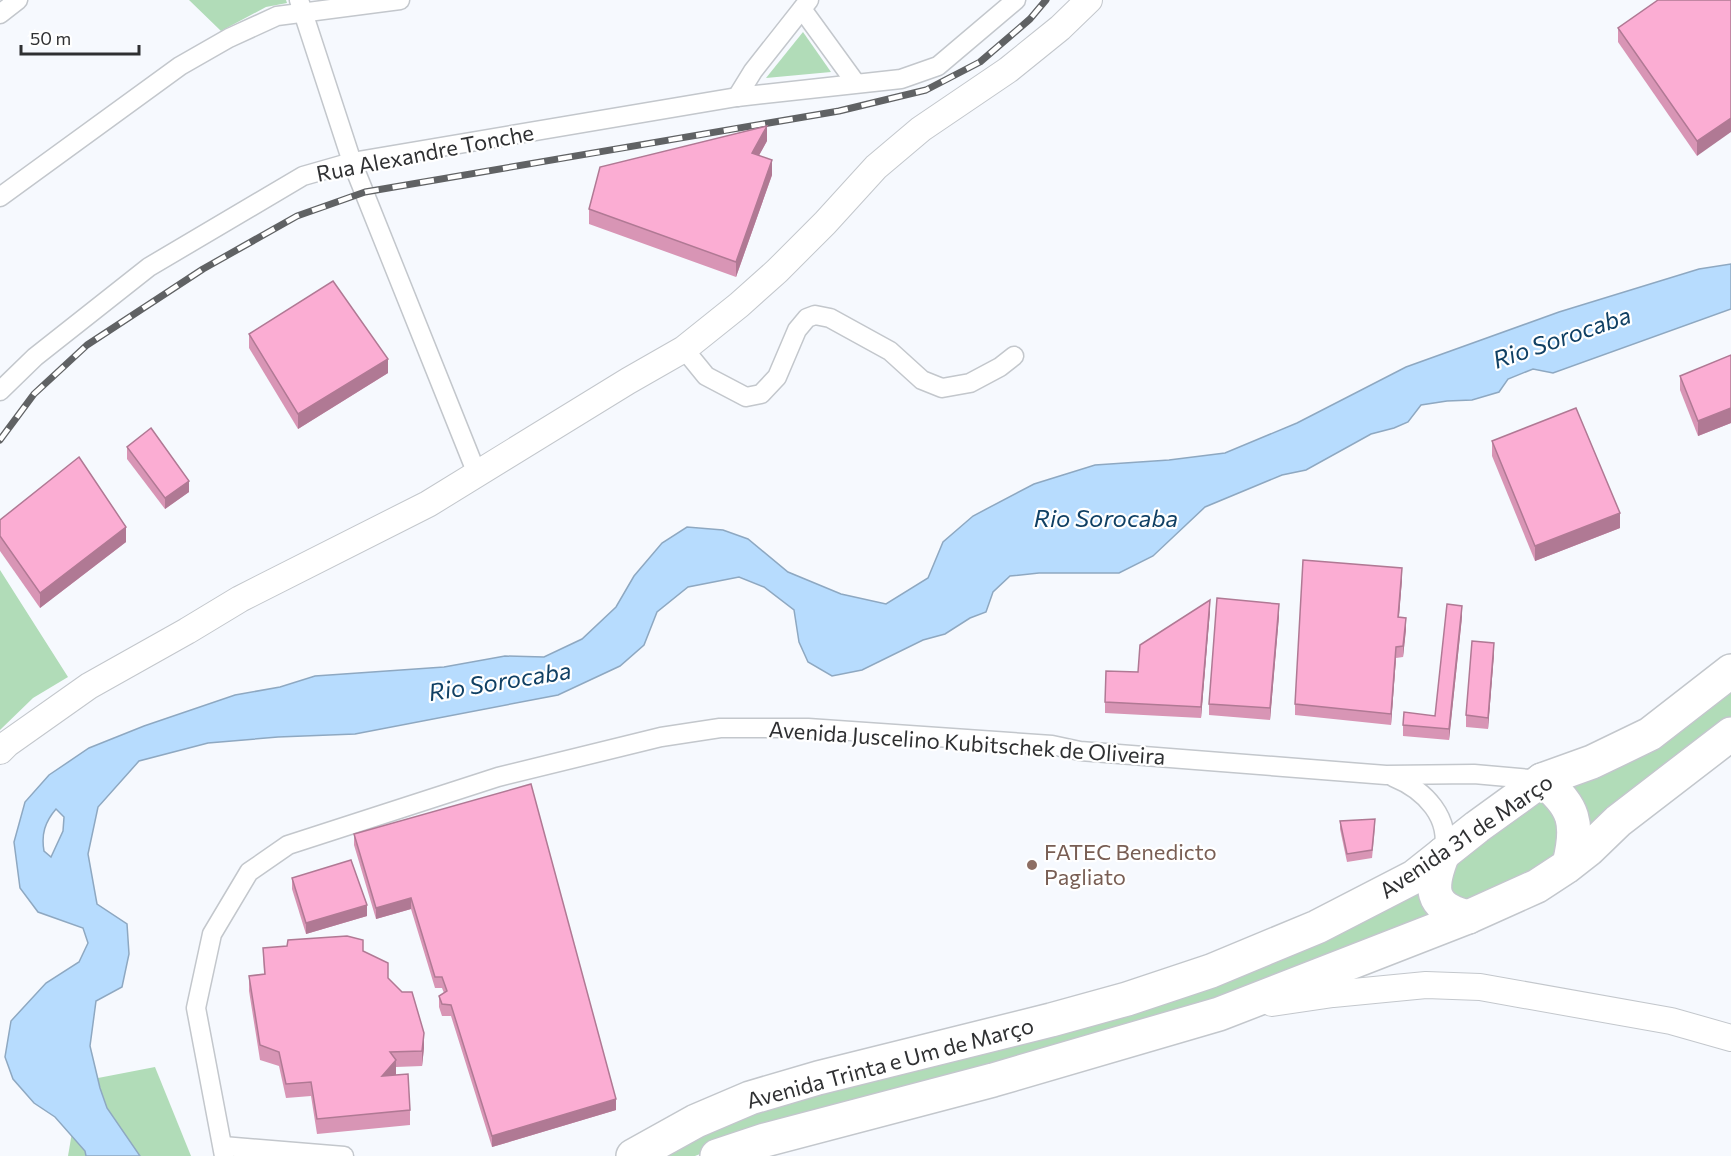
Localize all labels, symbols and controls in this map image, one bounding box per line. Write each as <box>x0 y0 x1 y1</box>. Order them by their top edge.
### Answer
scale bar <box>21 18 140 56</box>
text: 50 m <box>30 27 71 49</box>
street label: Rua Alexandre Tonche <box>314 118 536 187</box>
water label: Rio Sorocaba <box>1489 299 1634 374</box>
water label: Rio Sorocaba <box>1034 503 1178 532</box>
water label: Rio Sorocaba <box>426 655 573 706</box>
street label: Avenida Juscelino Kubitschek de Oliveira <box>768 715 1166 770</box>
street label: Avenida 31 de Março <box>1374 768 1557 904</box>
place label: FATEC Benedicto Pagliato <box>1044 838 1217 890</box>
marker: FATEC Benedicto Pagliato <box>1025 858 1039 872</box>
street label: Avenida Trinta e Um de Março <box>743 1011 1036 1114</box>

